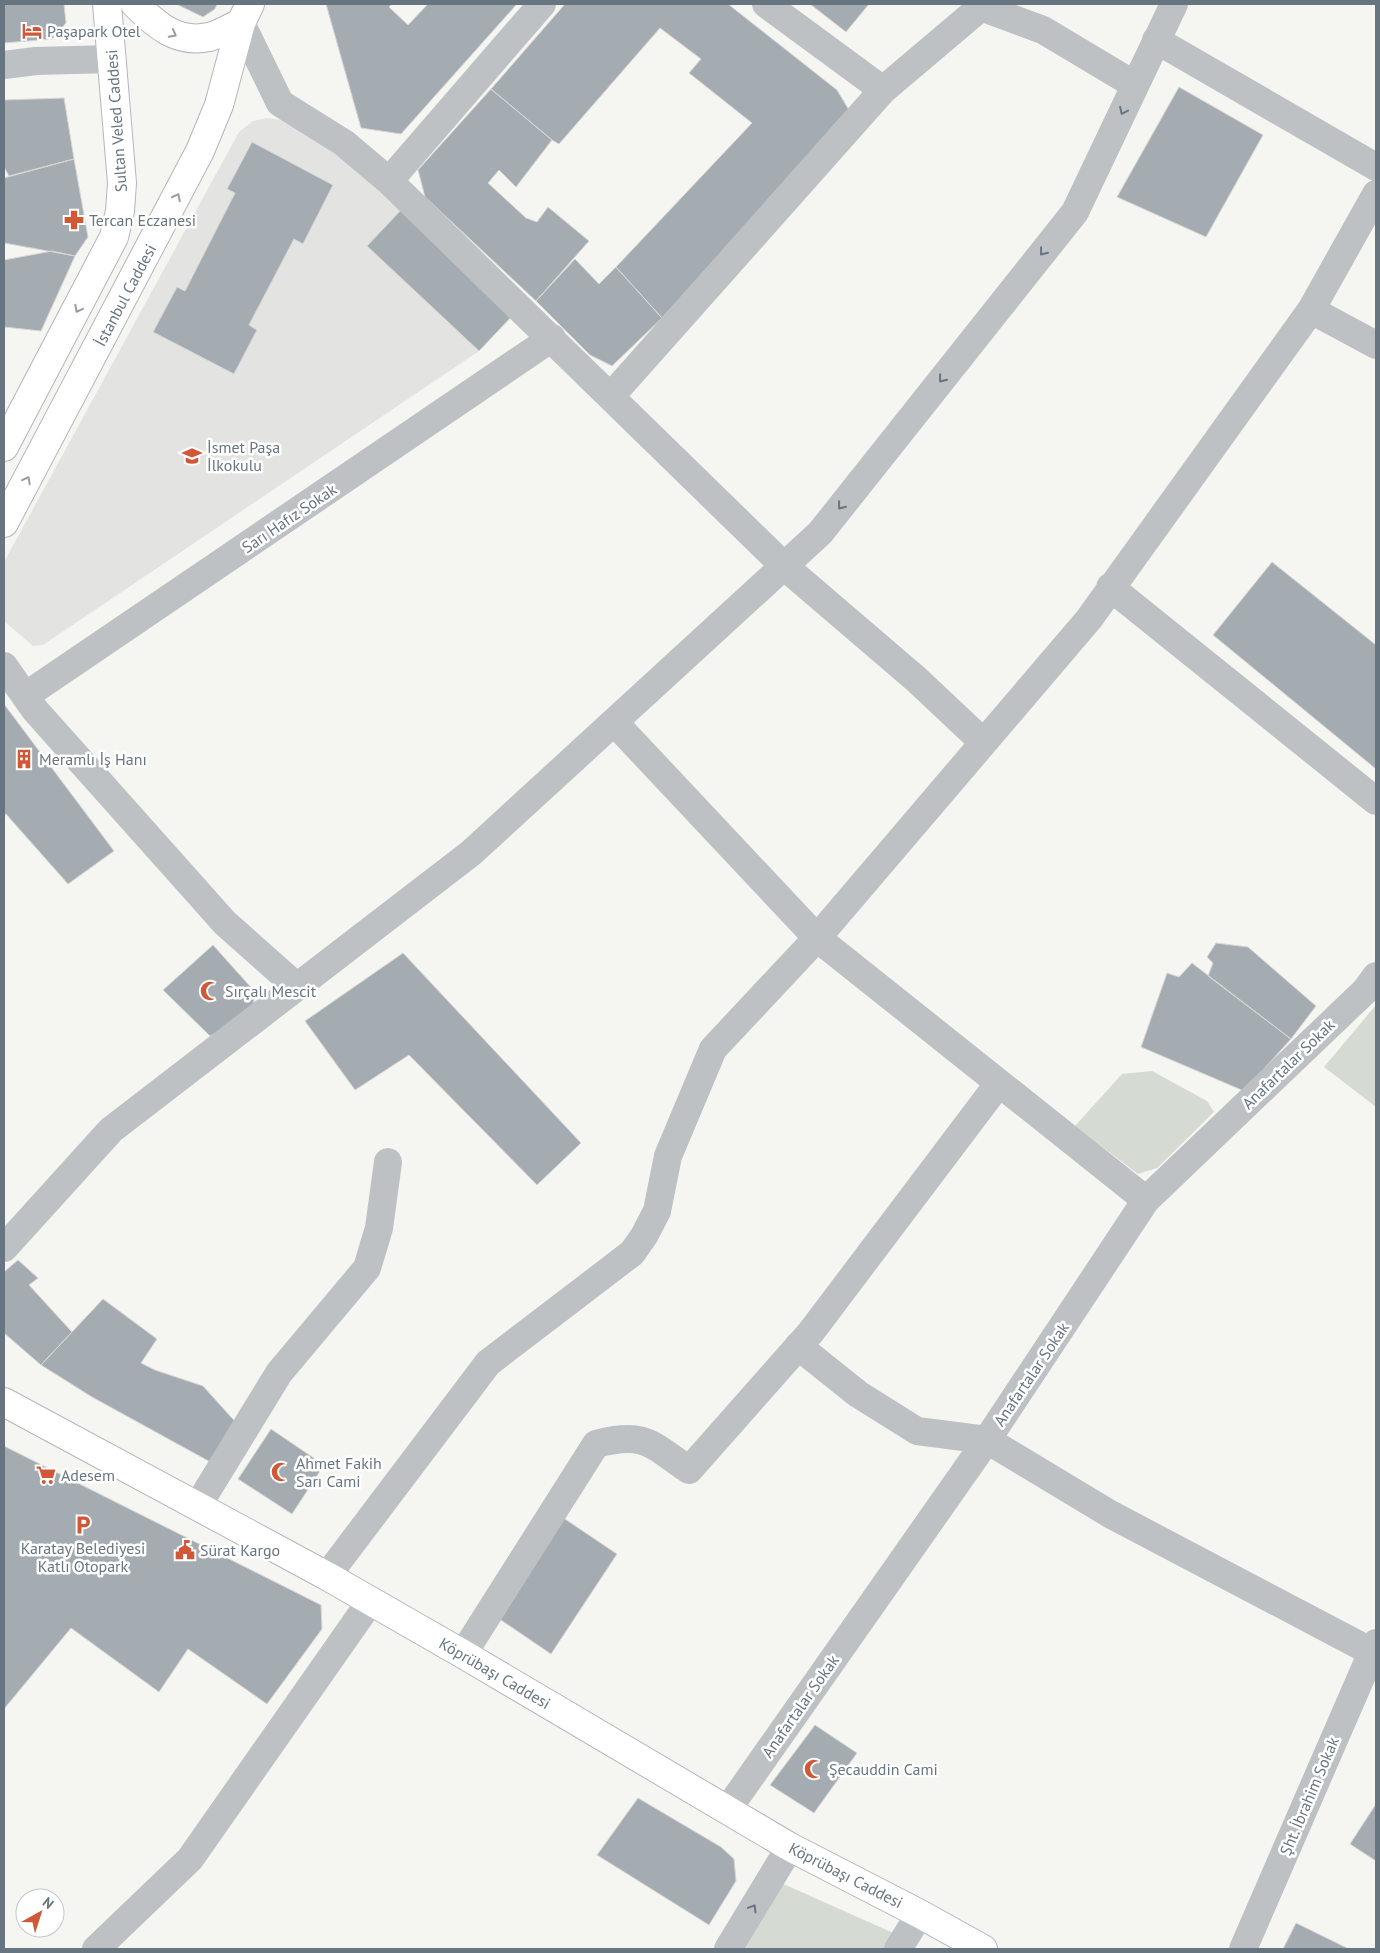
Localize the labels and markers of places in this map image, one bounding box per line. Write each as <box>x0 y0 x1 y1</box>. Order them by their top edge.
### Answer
hotel icon: Paşapark Otel <box>21 20 43 42</box>
place label: Paşapark Otel <box>47 21 141 41</box>
pharmacy icon: Tercan Eczanesi <box>63 209 85 231</box>
place label: Tercan Eczanesi <box>89 210 196 230</box>
place label: İsmet Paşa İlkokulu <box>207 437 280 475</box>
school or university icon: İsmet Paşa İlkokulu <box>181 445 203 467</box>
building icon: Meramlı İş Hanı <box>13 748 35 770</box>
place label: Meramlı İş Hanı <box>39 749 147 769</box>
mosque icon: Sırçalı Mescit <box>199 980 221 1002</box>
place label: Sırçalı Mescit <box>225 981 317 1001</box>
place label: Ahmet Fakih Sarı Cami <box>296 1453 382 1491</box>
mosque icon: Ahmet Fakih Sarı Cami <box>270 1461 292 1483</box>
supermarket icon: Adesem <box>35 1464 57 1486</box>
place label: Adesem <box>61 1465 115 1485</box>
parking icon: Karatay Belediyesi Katlı Otopark <box>72 1514 94 1536</box>
place label: Karatay Belediyesi Katlı Otopark <box>21 1538 145 1576</box>
public building icon: Sürat Kargo <box>174 1539 196 1561</box>
place label: Sürat Kargo <box>200 1540 280 1560</box>
mosque icon: Şecauddin Cami <box>803 1758 825 1780</box>
place label: Şecauddin Cami <box>829 1759 938 1779</box>

